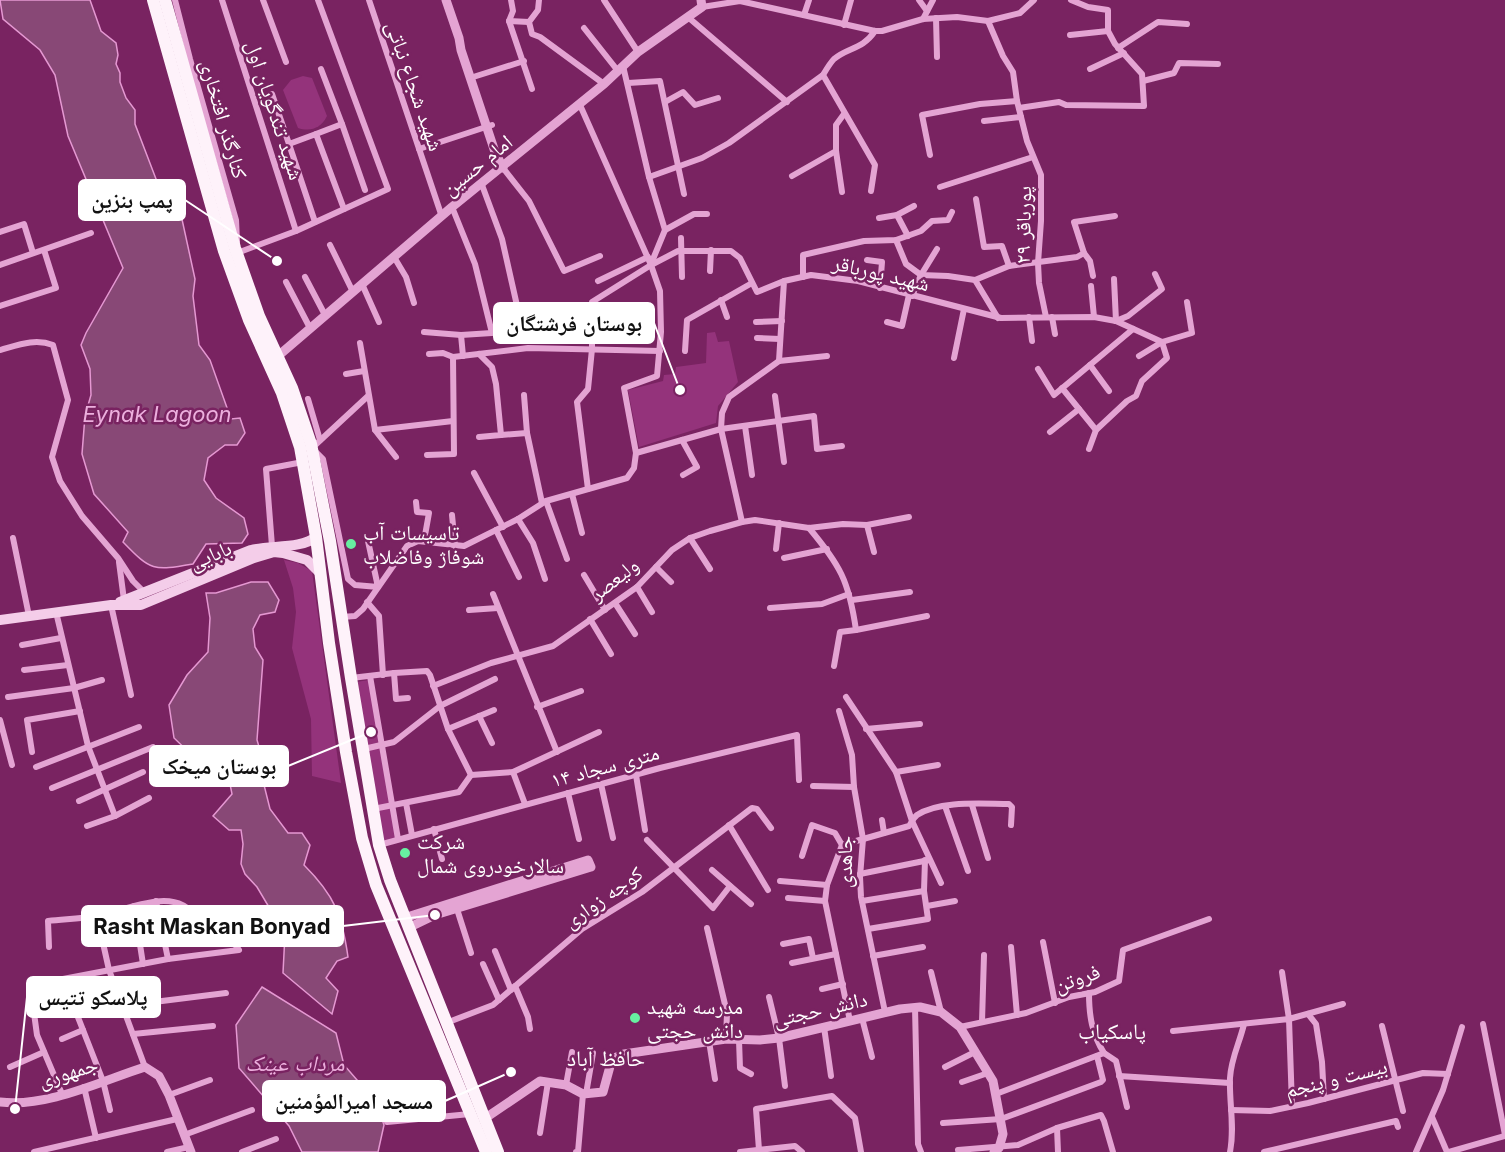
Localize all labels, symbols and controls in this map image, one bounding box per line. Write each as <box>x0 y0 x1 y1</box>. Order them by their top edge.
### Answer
street label: شهید شجاع نباتی <box>380 18 449 155</box>
street label: شهید تندگویان اول <box>241 37 309 183</box>
street label: کنارگذر افتخاری <box>195 57 253 182</box>
street label: امام حسین <box>437 129 518 202</box>
callout: پمپ بنزین <box>79 180 185 220</box>
street label: پورباقر ۲۹ <box>1010 186 1036 264</box>
text: پمپ بنزین <box>91 187 173 214</box>
street label: شهید پورباقر <box>829 249 932 296</box>
callout: بوستان فرشتگان <box>494 303 654 343</box>
text: بوستان فرشتگان <box>506 310 642 337</box>
water label: Eynak Lagoon <box>82 401 232 427</box>
place label: تاسیسات آب شوفاژ وفاضلاب <box>363 520 484 569</box>
street label: بابایی <box>185 535 235 576</box>
marker: تاسیسات آب شوفاژ وفاضلاب <box>344 537 358 551</box>
street label: ولیعصر <box>584 552 644 607</box>
street label: ۱۴ متری سجاد <box>548 740 662 792</box>
callout: بوستان میخک <box>150 746 288 786</box>
text: بوستان میخک <box>162 753 276 780</box>
place label: شرکت سالارخودروی شمال <box>417 829 564 878</box>
street label: جاهدی <box>832 836 857 888</box>
marker: شرکت سالارخودروی شمال <box>398 846 412 860</box>
street label: کوچه زواری <box>558 860 648 933</box>
callout: Rasht Maskan Bonyad <box>82 906 343 946</box>
text: Rasht Maskan Bonyad <box>93 913 331 939</box>
street label: فروتن <box>1051 959 1103 998</box>
callout: پلاسکو تتیس <box>27 977 160 1017</box>
text: پلاسکو تتیس <box>38 984 148 1011</box>
street label: دانش حجتی <box>770 986 870 1033</box>
place label: مدرسه شهید دانش حجتی <box>647 994 743 1044</box>
marker: مدرسه شهید دانش حجتی <box>628 1011 642 1025</box>
district label: پاسکیاب <box>1078 1018 1146 1045</box>
district label: حافظ آباد <box>567 1045 645 1071</box>
water label: مرداب عینک <box>246 1050 344 1076</box>
street label: جمهوری <box>35 1051 101 1093</box>
street label: بیست و پنجم <box>1282 1053 1390 1105</box>
callout: مسجد امیرالمؤمنین <box>263 1081 445 1121</box>
text: مسجد امیرالمؤمنین <box>275 1088 433 1115</box>

